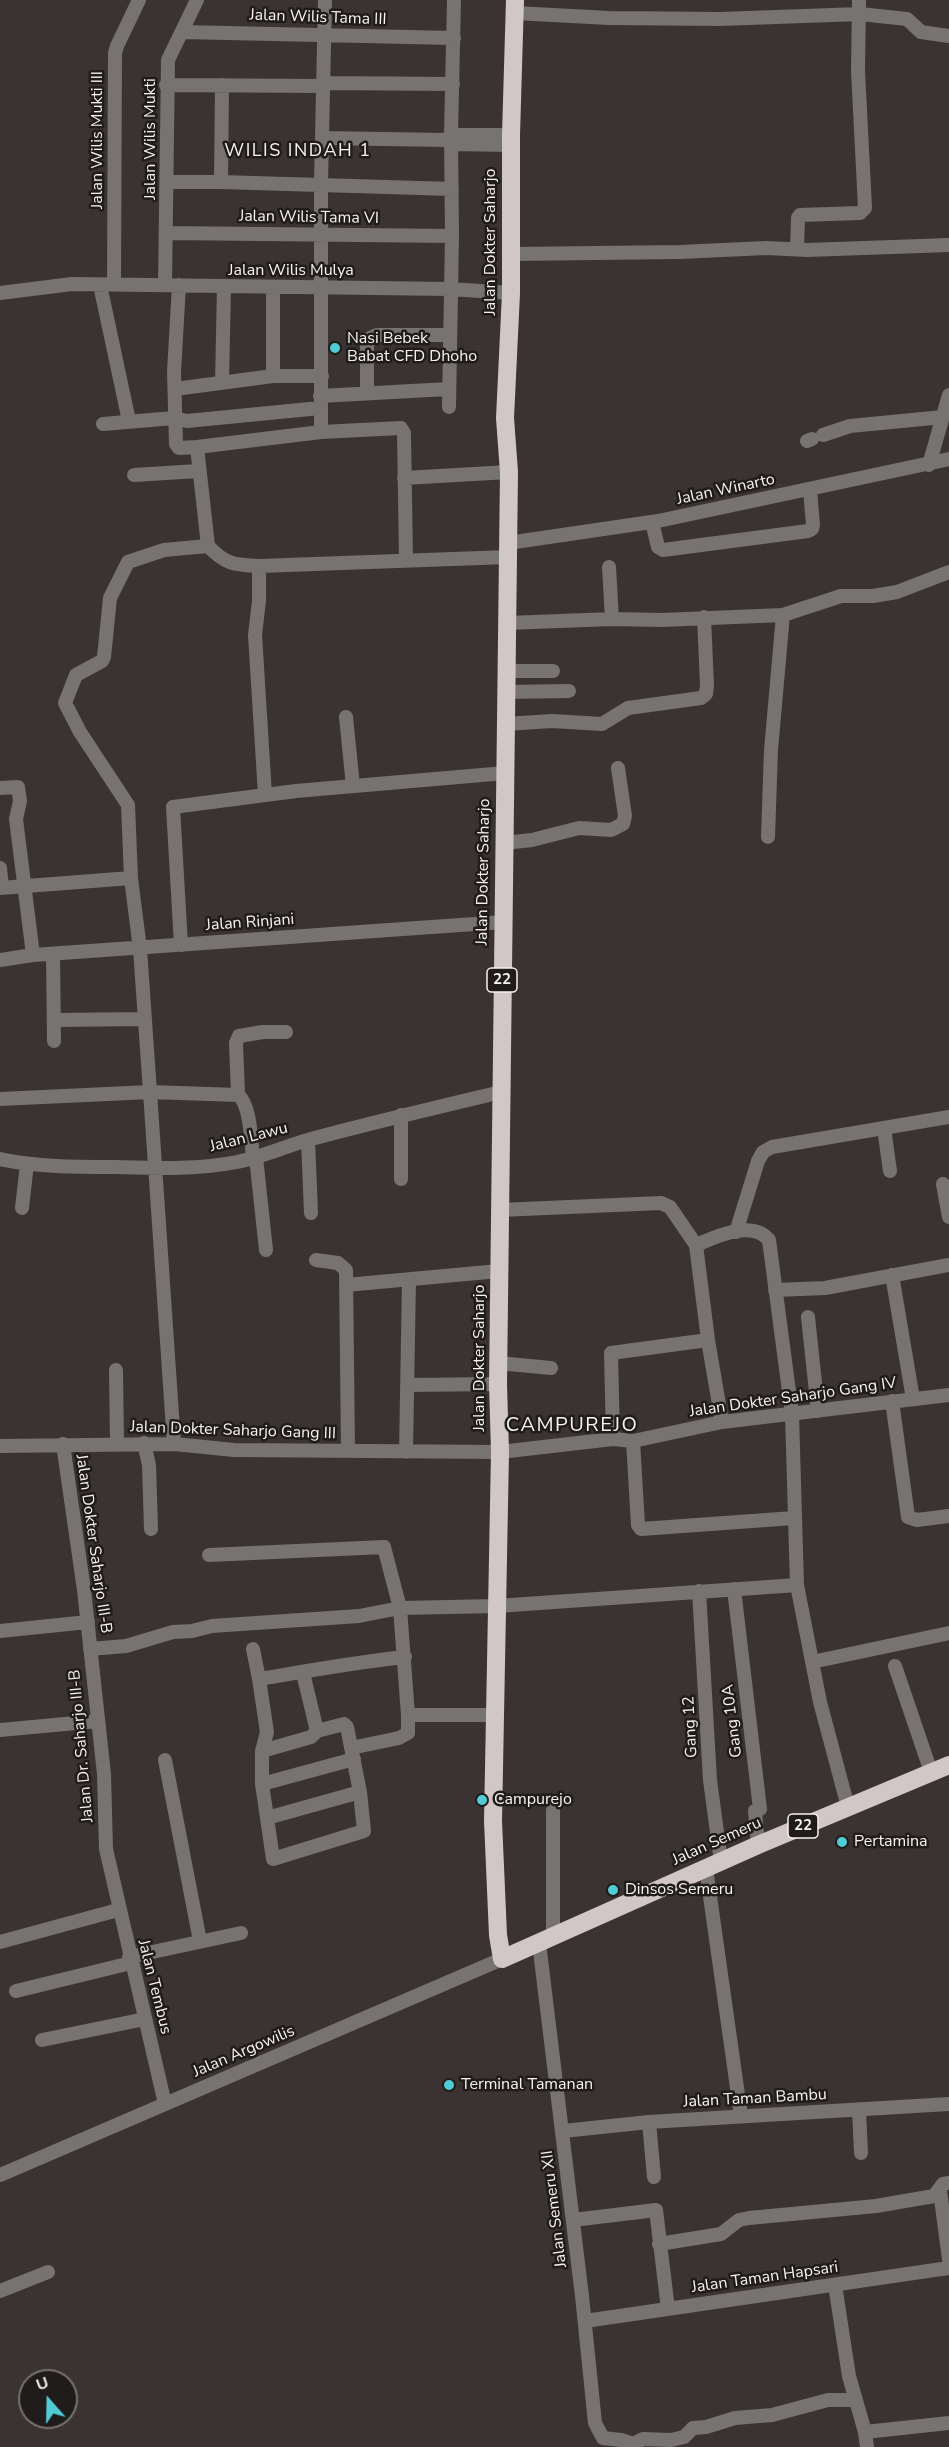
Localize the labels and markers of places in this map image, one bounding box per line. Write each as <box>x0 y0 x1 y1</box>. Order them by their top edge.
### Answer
place label: Nasi Bebek Babat CFD Dhoho <box>347 329 477 367</box>
marker: Nasi Bebek Babat CFD Dhoho <box>328 341 342 355</box>
place label: Campurejo <box>494 1790 572 1810</box>
marker: Campurejo <box>475 1793 489 1807</box>
place label: Pertamina <box>854 1832 927 1852</box>
marker: Pertamina <box>835 1835 849 1849</box>
place label: Dinsos Semeru <box>625 1880 733 1900</box>
marker: Dinsos Semeru <box>606 1883 620 1897</box>
place label: Terminal Tamanan <box>461 2075 593 2095</box>
marker: Terminal Tamanan <box>442 2078 456 2092</box>

